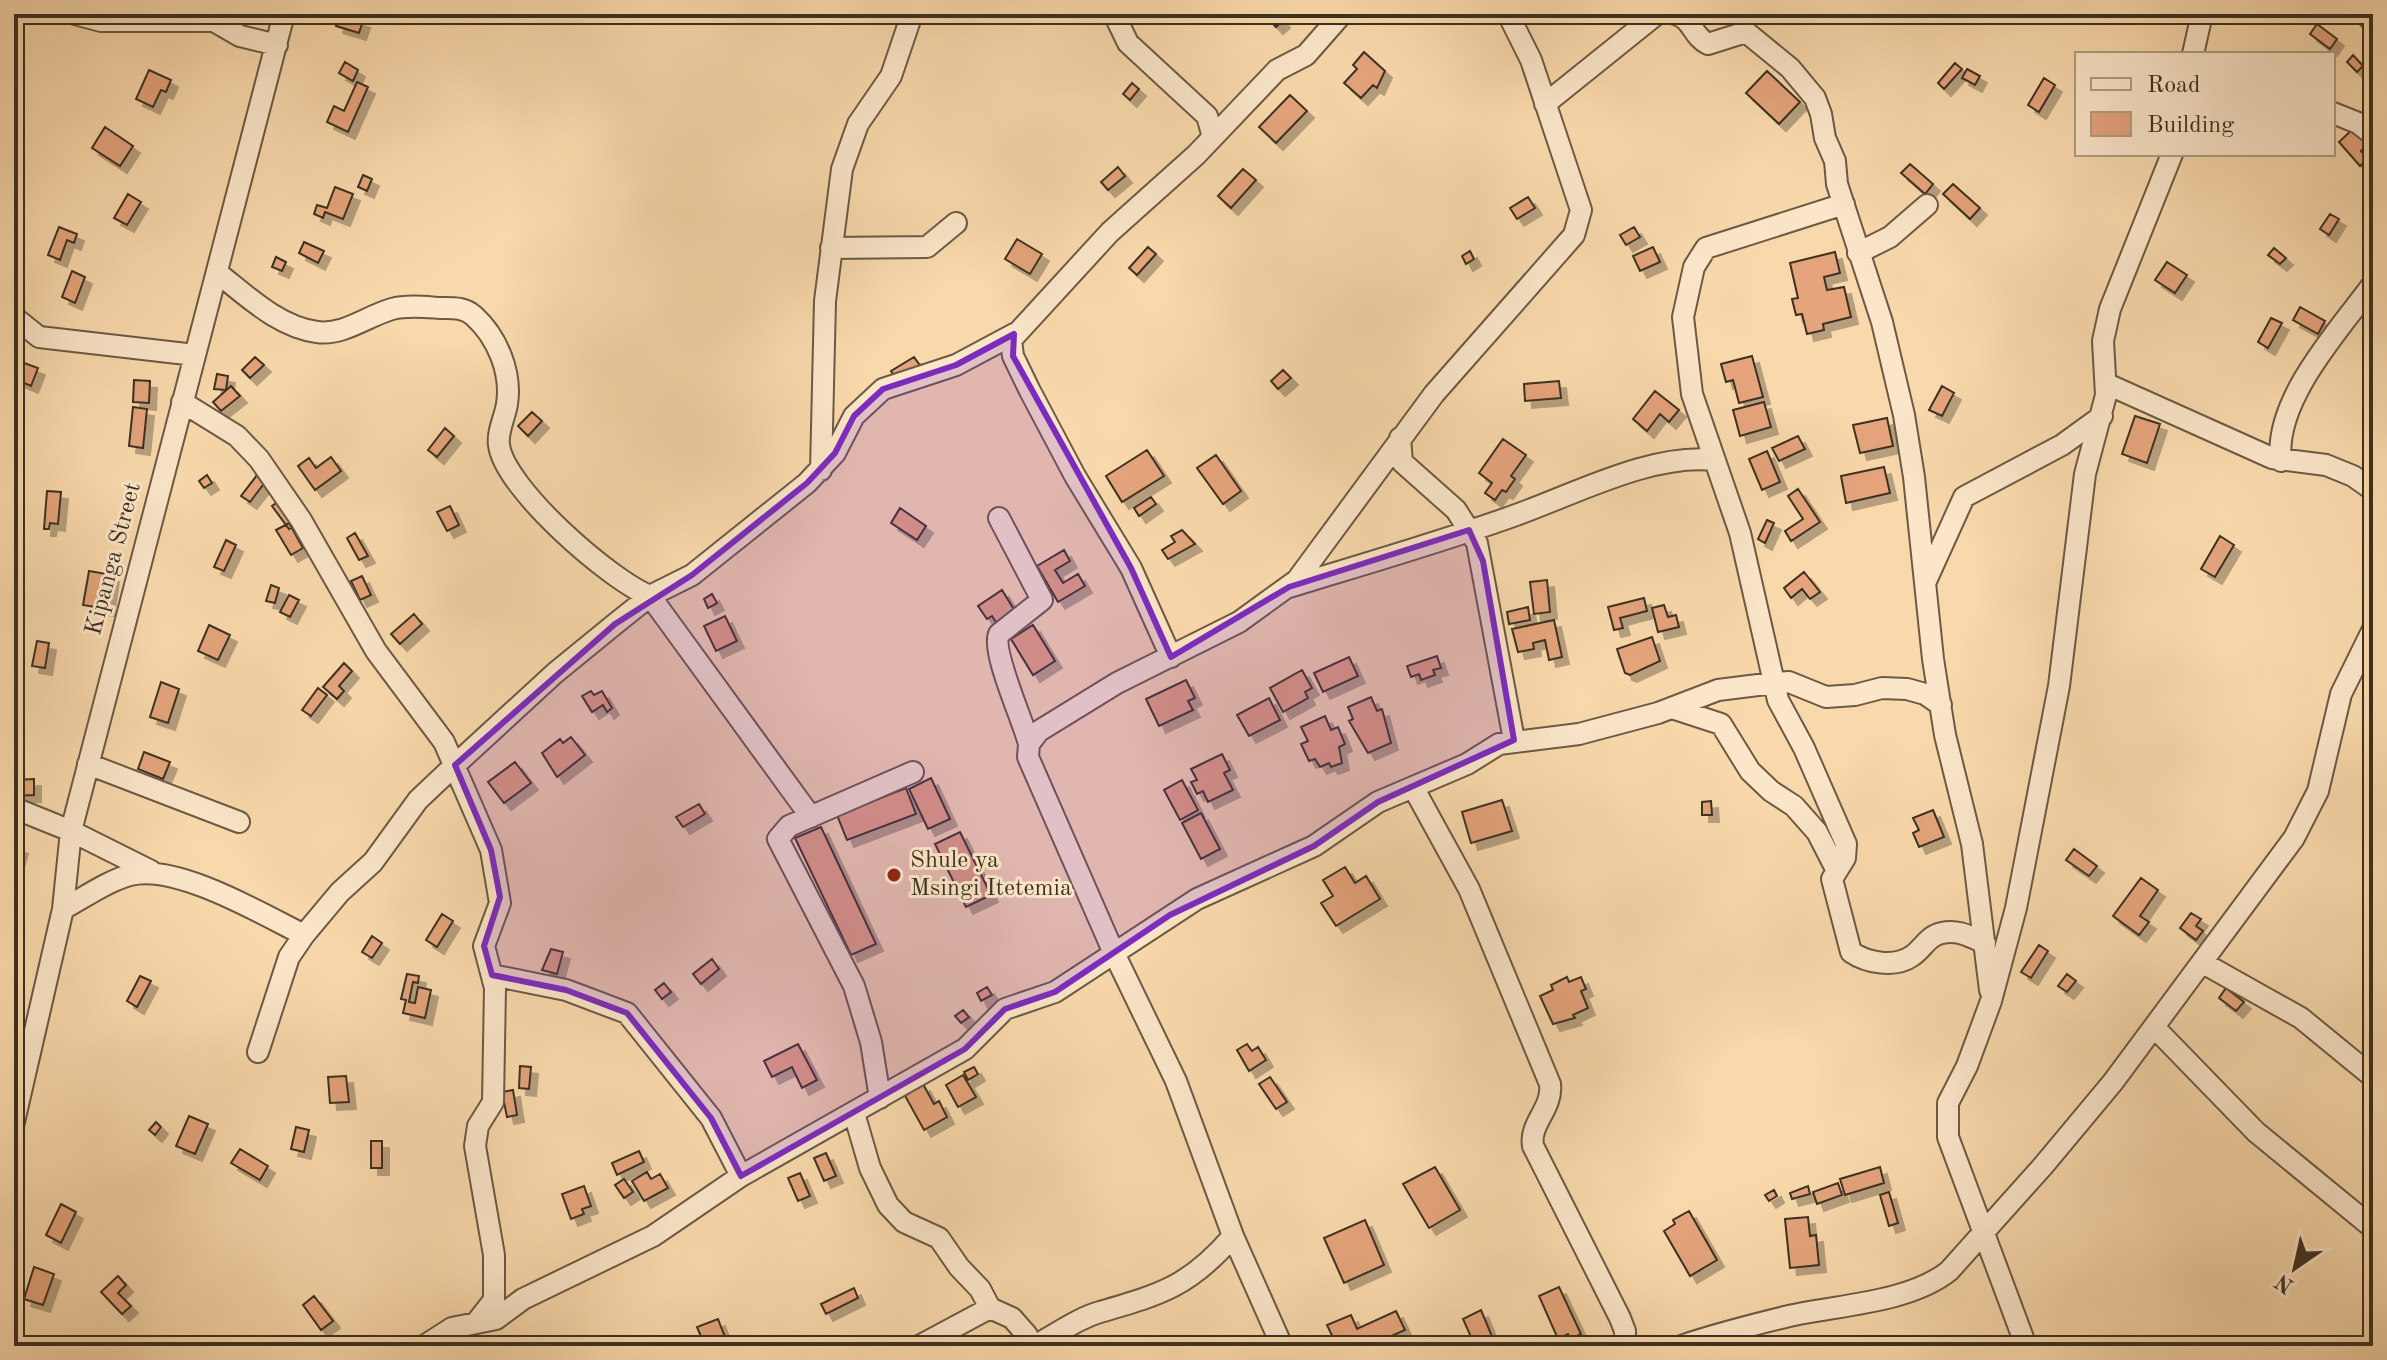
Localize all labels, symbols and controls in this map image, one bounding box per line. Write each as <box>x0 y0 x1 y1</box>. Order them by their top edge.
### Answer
legend <box>2075 52 2335 156</box>
text: Road <box>2147 74 2200 98</box>
text: Building <box>2147 114 2234 138</box>
street label: Kipanga Street <box>82 480 146 638</box>
place label: Shule ya Msingi Itetemia <box>910 849 1072 901</box>
marker: Shule ya Msingi Itetemia <box>885 866 903 884</box>
north arrow <box>2255 1228 2335 1308</box>
text: N <box>2272 1269 2298 1297</box>

